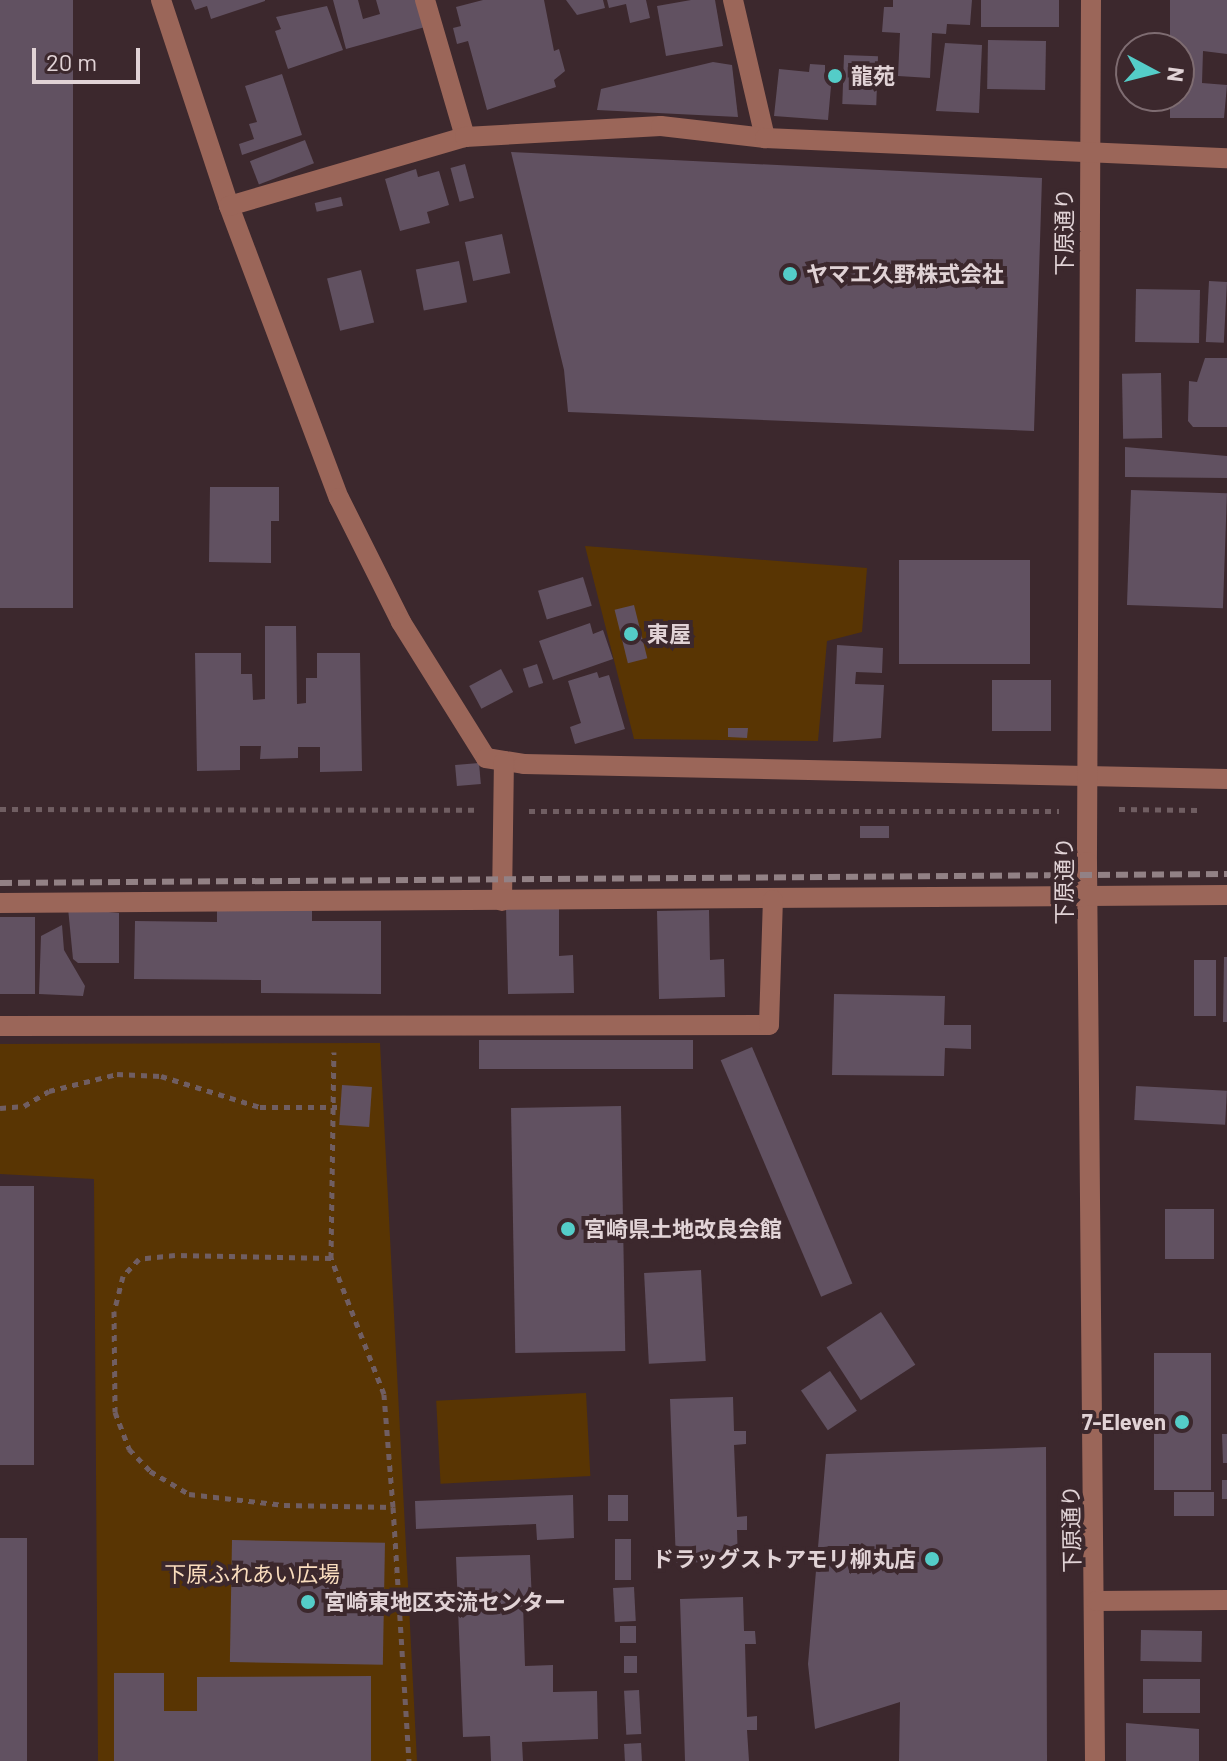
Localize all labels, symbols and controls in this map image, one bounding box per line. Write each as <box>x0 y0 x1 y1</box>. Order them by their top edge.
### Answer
scale bar <box>36 32 144 82</box>
north arrow <box>1115 32 1195 112</box>
text: 20 m <box>46 47 97 76</box>
place label: 龍苑 <box>851 63 895 89</box>
text: N <box>1163 66 1191 84</box>
marker: 龍苑 <box>826 67 844 85</box>
street label: 下原通り <box>1051 188 1077 276</box>
place label: ヤマエ久野株式会社 <box>806 261 1004 287</box>
marker: ヤマエ久野株式会社 <box>781 265 799 283</box>
place label: 東屋 <box>647 621 691 647</box>
marker: 東屋 <box>622 625 640 643</box>
street label: 下原通り <box>1051 837 1077 925</box>
place label: 宮崎県土地改良会館 <box>584 1216 782 1242</box>
marker: 宮崎県土地改良会館 <box>559 1220 577 1238</box>
place label: 7-Eleven <box>1082 1409 1166 1435</box>
marker: 7-Eleven <box>1173 1413 1191 1431</box>
street label: 下原通り <box>1057 1485 1085 1573</box>
place label: ドラッグストアモリ柳丸店 <box>652 1546 916 1572</box>
marker: ドラッグストアモリ柳丸店 <box>923 1550 941 1568</box>
park label: 下原ふれあい広場 <box>164 1561 340 1587</box>
place label: 宮崎東地区交流センター <box>324 1589 566 1615</box>
marker: 宮崎東地区交流センター <box>299 1593 317 1611</box>

